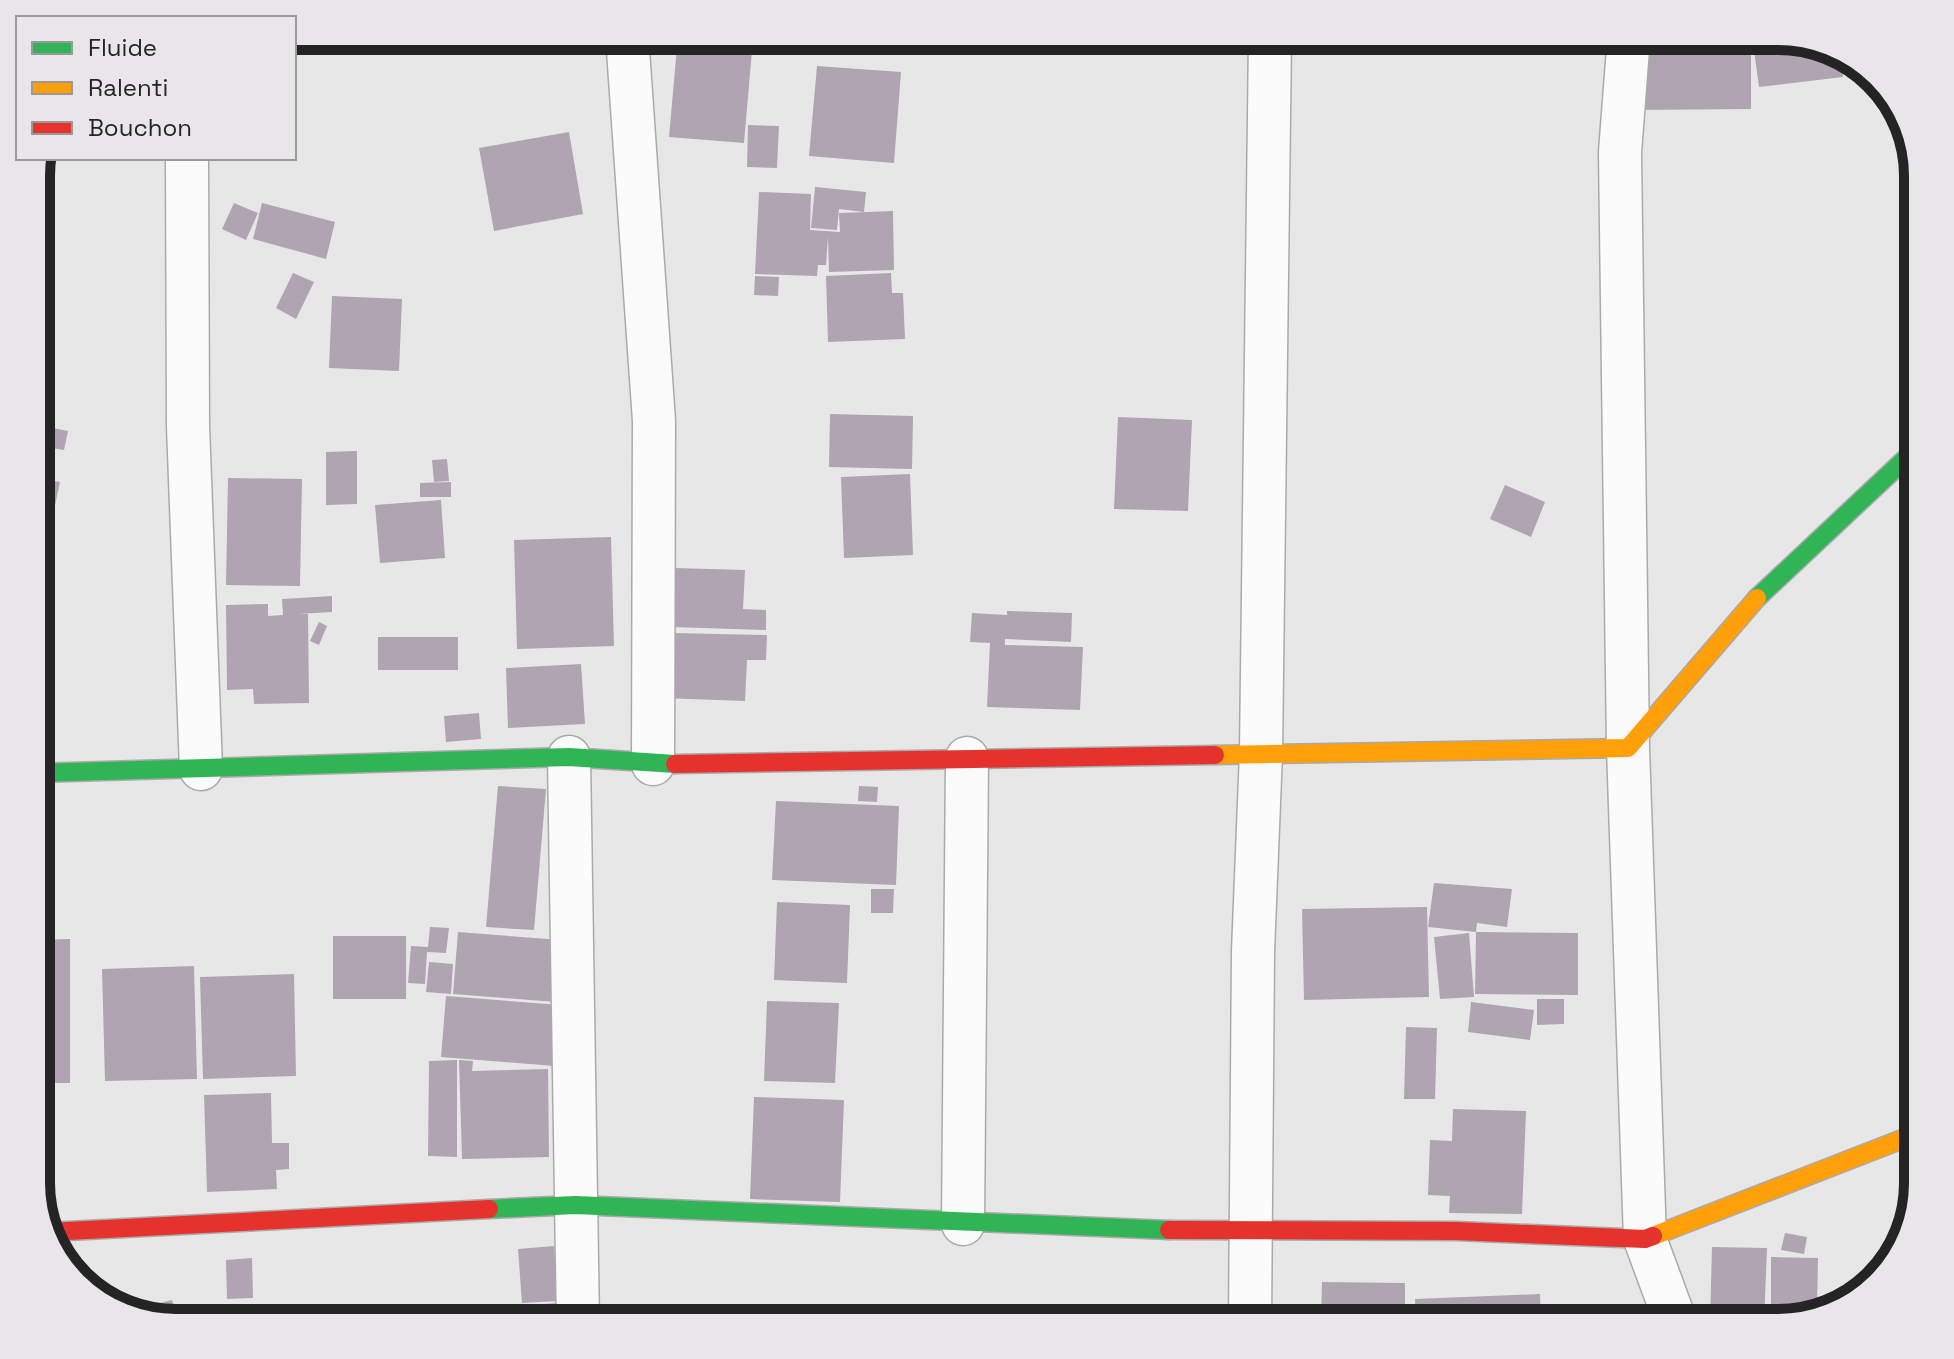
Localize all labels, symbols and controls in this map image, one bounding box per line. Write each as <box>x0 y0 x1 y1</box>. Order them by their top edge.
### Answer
legend <box>16 16 296 160</box>
text: Fluide <box>88 32 157 63</box>
text: Ralenti <box>88 72 168 103</box>
text: Bouchon <box>88 112 192 143</box>

